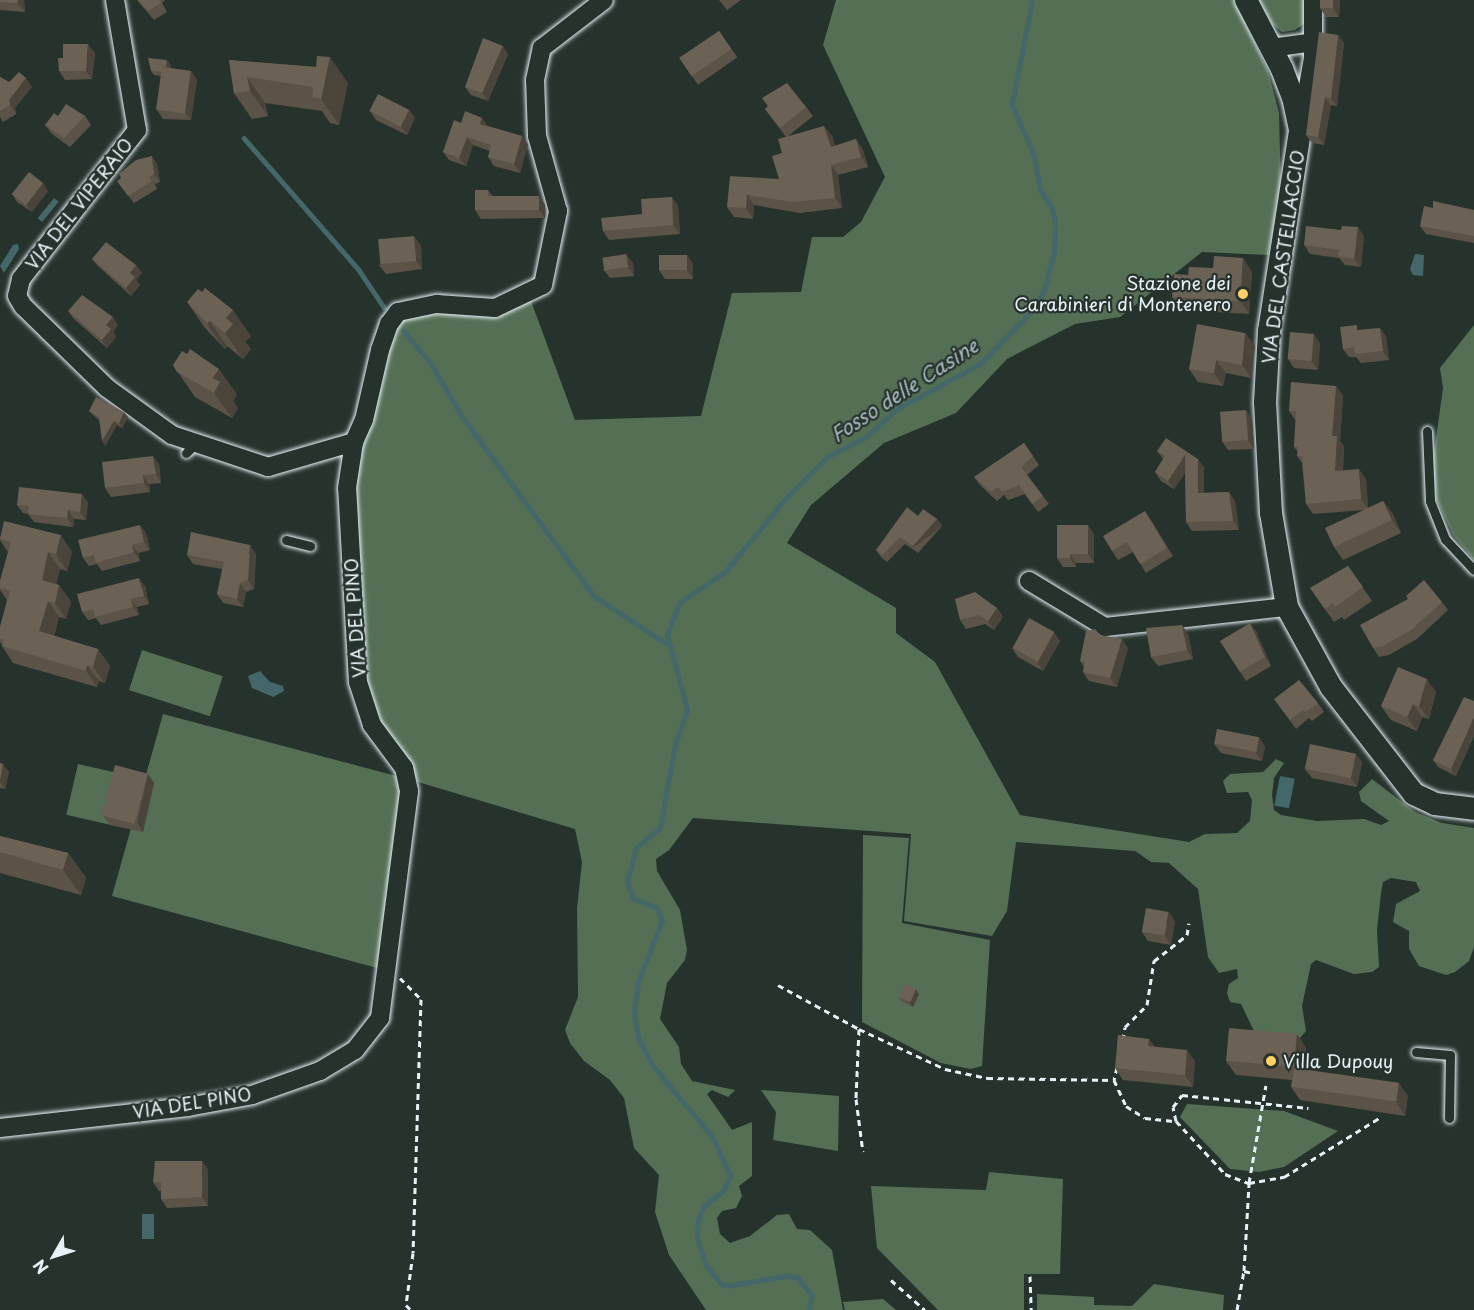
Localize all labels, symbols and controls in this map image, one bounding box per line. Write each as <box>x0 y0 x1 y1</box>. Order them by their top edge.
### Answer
street label: VIA DEL VIPERAIO <box>19 131 139 277</box>
street label: VIA DEL CASTELLACCIO <box>1257 146 1309 368</box>
place label: Stazione dei Carabinieri di Montenero <box>1014 273 1231 316</box>
marker: Stazione dei Carabinieri di Montenero <box>1236 287 1250 301</box>
water label: Fosso delle Casine <box>825 333 983 447</box>
street label: VIA DEL PINO <box>340 555 370 681</box>
place label: Villa Dupouy <box>1283 1050 1394 1072</box>
marker: Villa Dupouy <box>1264 1054 1278 1068</box>
street label: VIA DEL PINO <box>129 1083 255 1123</box>
north arrow <box>24 1226 84 1286</box>
text: N <box>27 1255 53 1280</box>

